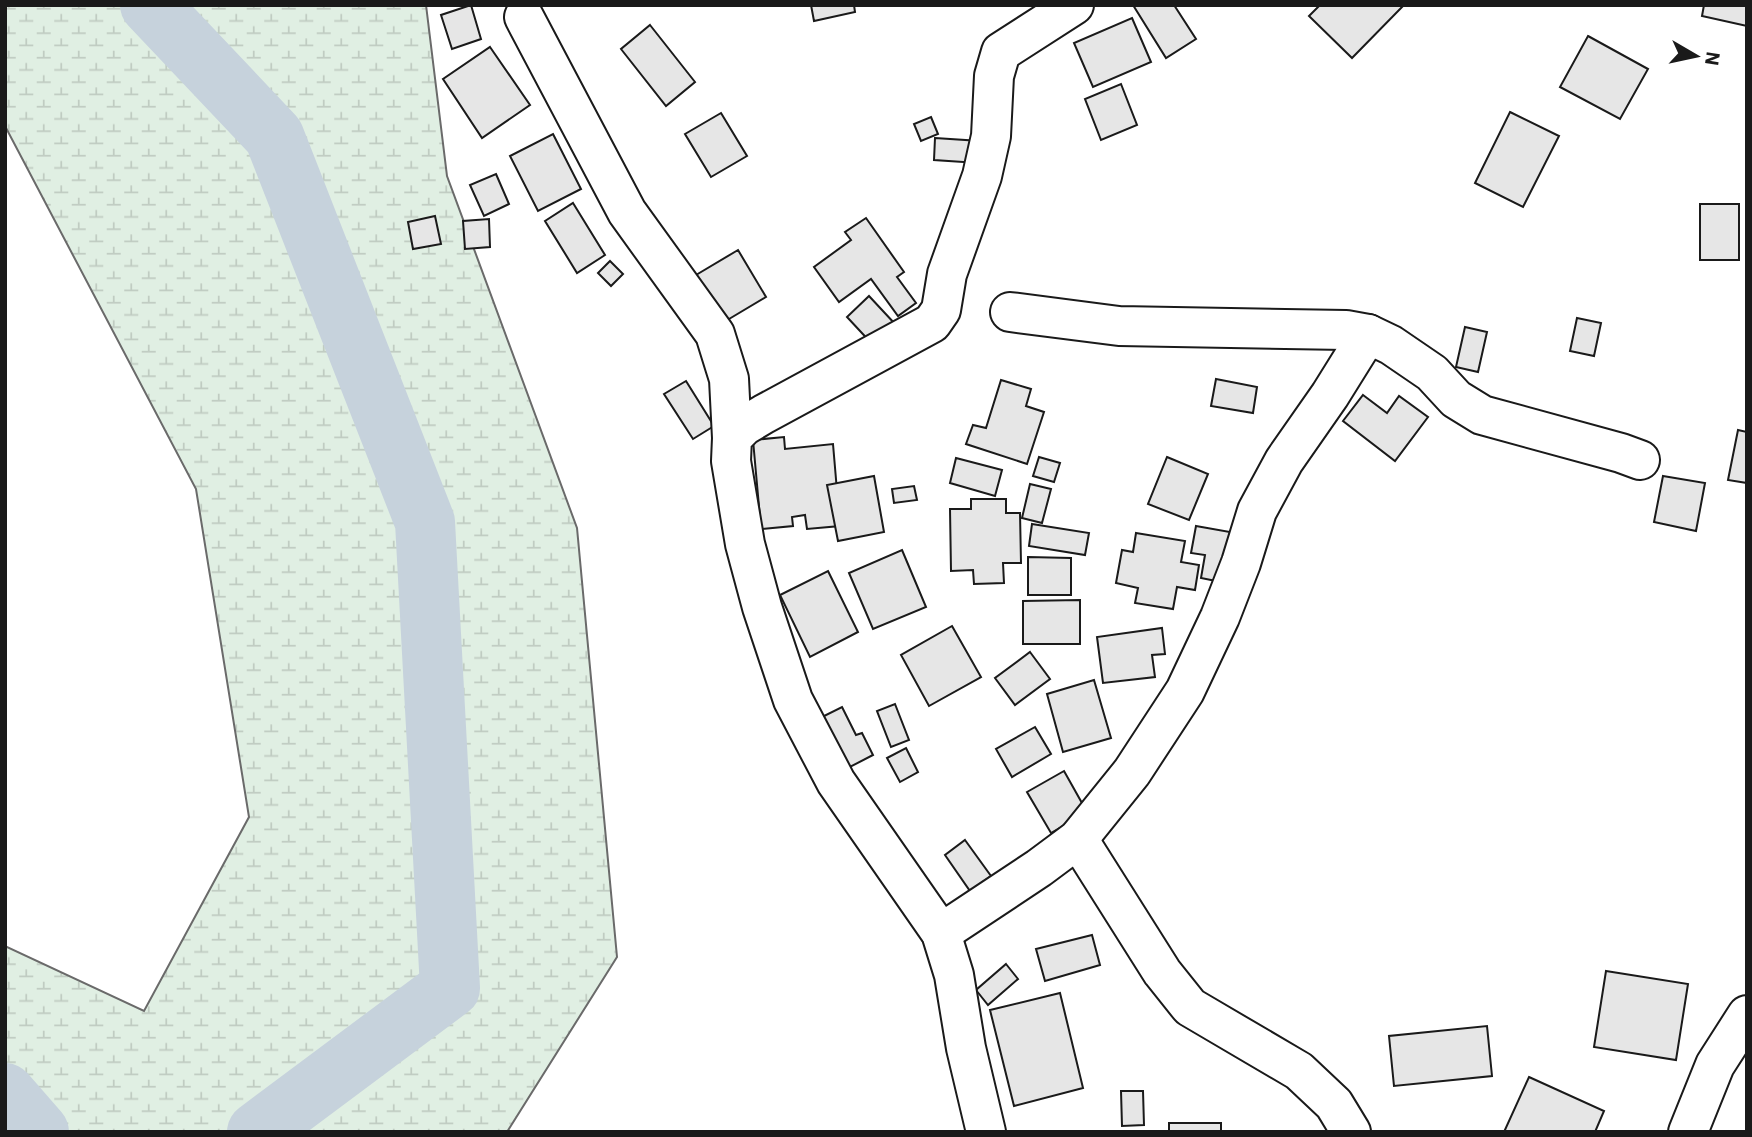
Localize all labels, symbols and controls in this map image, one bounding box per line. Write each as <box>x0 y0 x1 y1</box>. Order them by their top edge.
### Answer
north arrow <box>1661 21 1731 91</box>
text: N <box>1700 50 1726 67</box>

